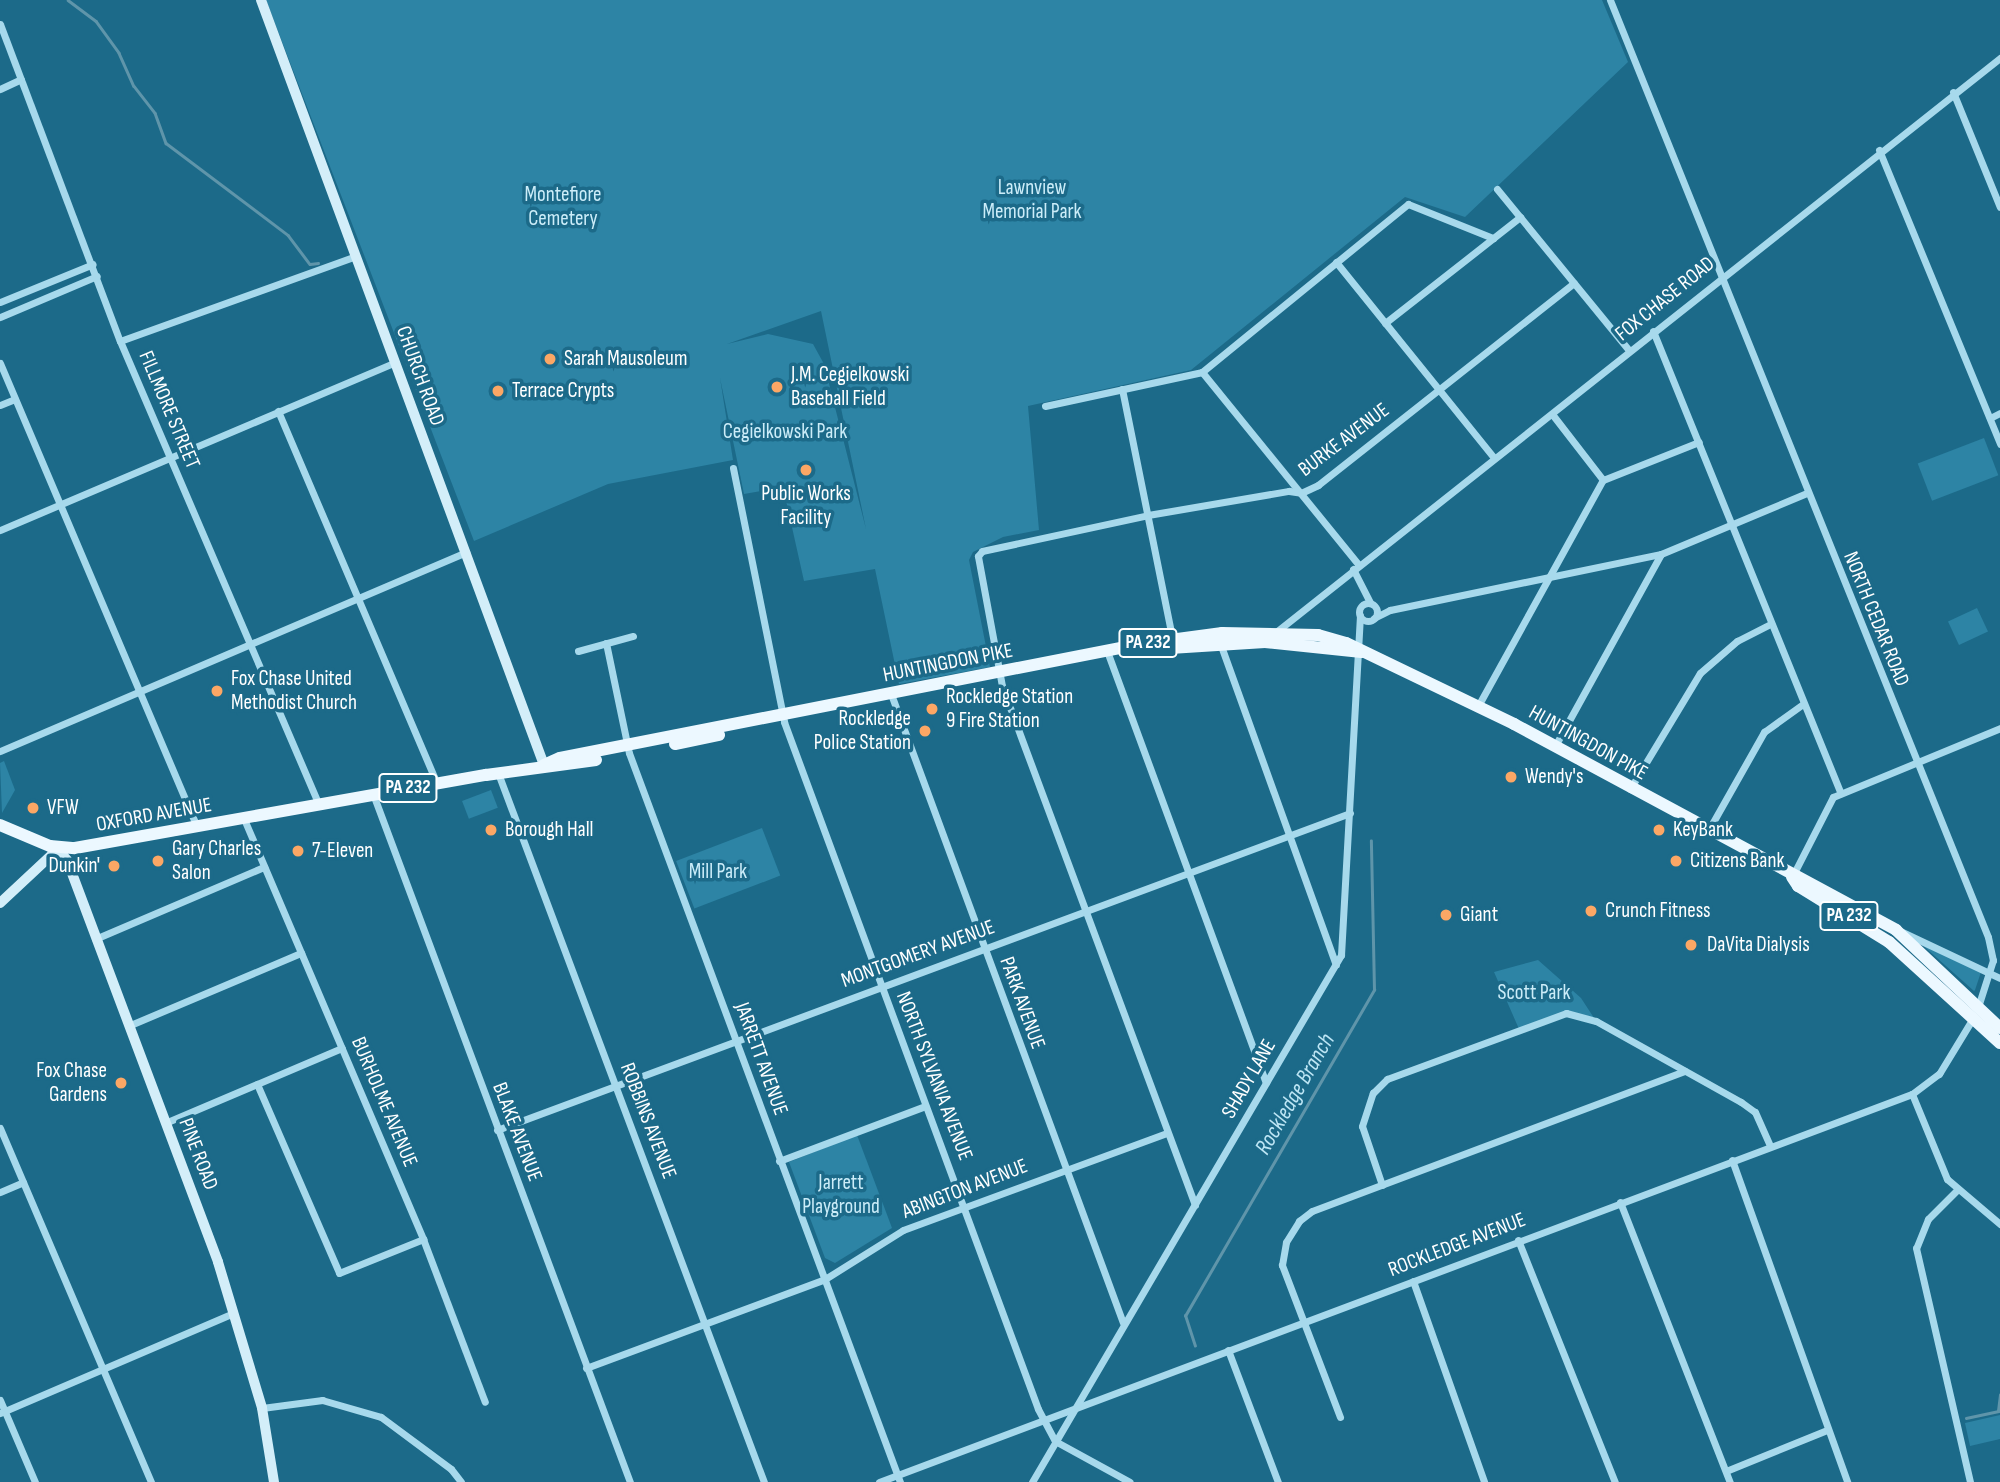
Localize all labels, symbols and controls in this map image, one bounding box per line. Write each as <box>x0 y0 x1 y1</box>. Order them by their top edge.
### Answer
park label: Lawnview Memorial Park <box>982 175 1082 225</box>
park label: Montefiore Cemetery <box>524 182 602 232</box>
street label: FOX CHASE ROAD <box>1610 251 1720 347</box>
street label: CHURCH ROAD <box>390 323 450 429</box>
place label: Sarah Mausoleum <box>564 346 687 372</box>
street label: FILLMORE STREET <box>133 347 205 473</box>
marker: Sarah Mausoleum <box>542 351 558 367</box>
place label: J.M. Cegielkowski Baseball Field <box>791 362 909 412</box>
place label: Terrace Crypts <box>512 378 614 404</box>
marker: J.M. Cegielkowski Baseball Field <box>769 379 785 395</box>
marker: Terrace Crypts <box>490 383 506 399</box>
street label: BURKE AVENUE <box>1294 398 1394 482</box>
park label: Cegielkowski Park <box>723 419 847 445</box>
marker: Public Works Facility <box>798 462 814 478</box>
place label: Public Works Facility <box>761 481 851 531</box>
street label: NORTH CEDAR ROAD <box>1838 548 1914 690</box>
road number: PA 232 <box>1118 628 1178 658</box>
street label: HUNTINGDON PIKE <box>881 638 1015 688</box>
place label: Fox Chase United Methodist Church <box>231 666 357 716</box>
marker: Fox Chase United Methodist Church <box>209 683 225 699</box>
place label: Rockledge Station 9 Fire Station <box>946 684 1073 734</box>
street label: HUNTINGDON PIKE <box>1524 700 1652 786</box>
marker: Rockledge Station 9 Fire Station <box>924 701 940 717</box>
place label: Rockledge Police Station <box>814 706 911 756</box>
marker: Rockledge Police Station <box>917 723 933 739</box>
place label: Wendy's <box>1525 764 1583 790</box>
marker: Wendy's <box>1503 769 1519 785</box>
road number: PA 232 <box>378 772 438 804</box>
street label: OXFORD AVENUE <box>94 792 214 838</box>
place label: VFW <box>47 795 79 821</box>
marker: VFW <box>25 800 41 816</box>
place label: Borough Hall <box>505 817 594 843</box>
place label: KeyBank <box>1673 817 1733 843</box>
marker: Borough Hall <box>483 822 499 838</box>
marker: KeyBank <box>1651 822 1667 838</box>
place label: Gary Charles Salon <box>172 836 261 886</box>
place label: 7-Eleven <box>312 838 373 864</box>
marker: 7-Eleven <box>290 843 306 859</box>
place label: Citizens Bank <box>1690 848 1784 874</box>
place label: Dunkin' <box>48 853 100 879</box>
marker: Gary Charles Salon <box>150 853 166 869</box>
marker: Citizens Bank <box>1668 853 1684 869</box>
marker: Dunkin' <box>106 858 122 874</box>
park label: Mill Park <box>689 859 747 885</box>
place label: Crunch Fitness <box>1605 898 1710 924</box>
road number: PA 232 <box>1819 900 1879 932</box>
place label: Giant <box>1460 902 1498 928</box>
marker: Crunch Fitness <box>1583 903 1599 919</box>
marker: Giant <box>1438 907 1454 923</box>
street label: MONTGOMERY AVENUE <box>838 915 998 993</box>
place label: DaVita Dialysis <box>1707 932 1810 958</box>
marker: DaVita Dialysis <box>1681 935 1701 955</box>
street label: PARK AVENUE <box>994 953 1050 1053</box>
park label: Scott Park <box>1498 980 1570 1006</box>
street label: NORTH SYLVANIA AVENUE <box>890 988 978 1164</box>
street label: JARRETT AVENUE <box>729 999 793 1119</box>
water label: Rockledge Branch <box>1249 1029 1341 1159</box>
street label: BURHOLME AVENUE <box>345 1033 423 1171</box>
street label: SHADY LANE <box>1216 1035 1282 1123</box>
place label: Fox Chase Gardens <box>36 1058 107 1108</box>
street label: ROBBINS AVENUE <box>614 1059 682 1183</box>
marker: Fox Chase Gardens <box>113 1075 129 1091</box>
street label: BLAKE AVENUE <box>487 1079 547 1185</box>
street label: PINE ROAD <box>173 1115 223 1193</box>
street label: ABINGTON AVENUE <box>899 1154 1031 1224</box>
park label: Jarrett Playground <box>802 1170 880 1220</box>
street label: ROCKLEDGE AVENUE <box>1385 1207 1529 1283</box>

